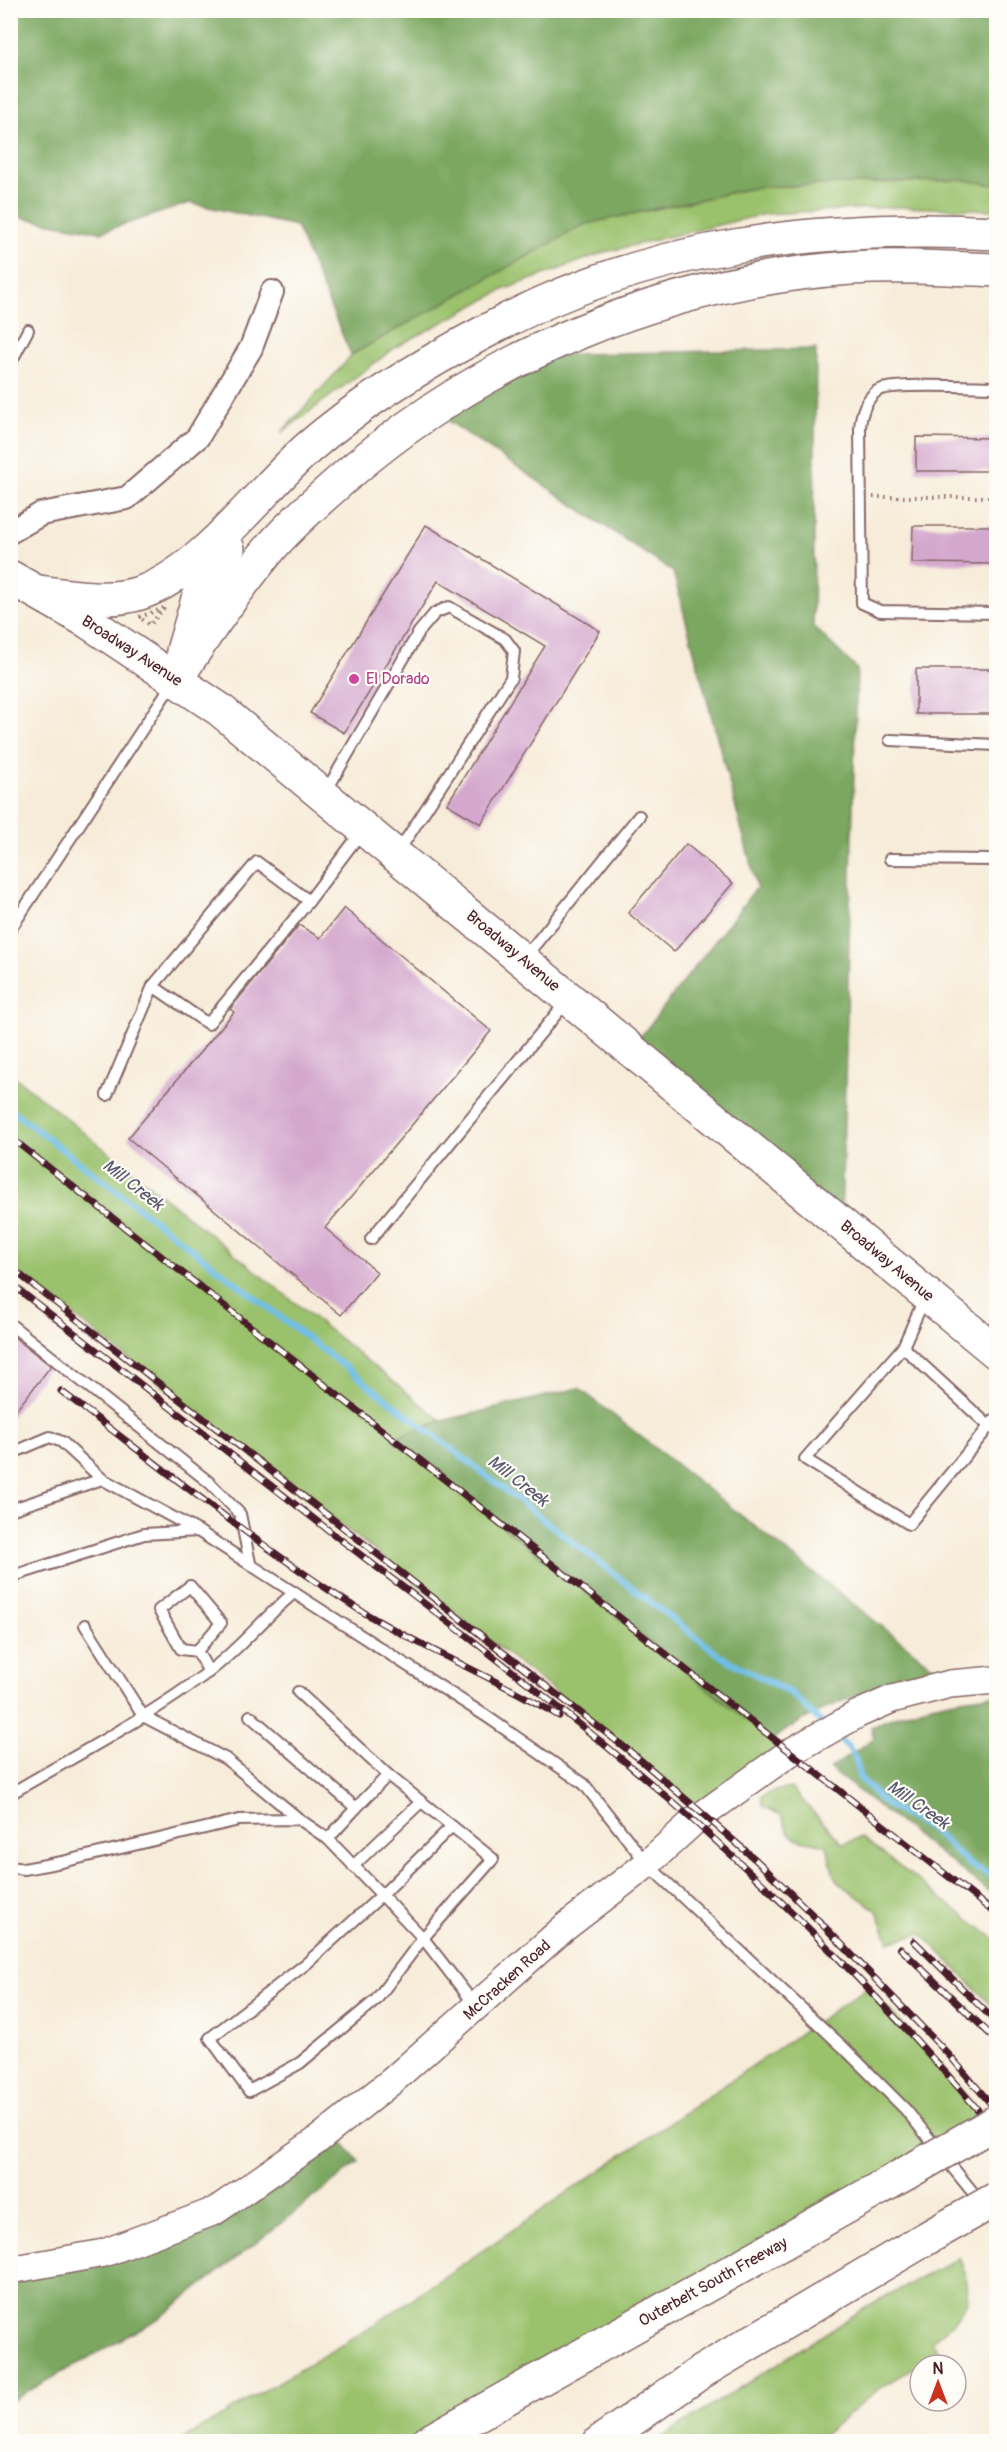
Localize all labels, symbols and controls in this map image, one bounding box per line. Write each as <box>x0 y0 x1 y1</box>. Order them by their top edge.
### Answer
street label: Broadway Avenue <box>78 611 186 691</box>
place label: El Dorado <box>366 669 430 689</box>
marker: El Dorado <box>347 672 361 686</box>
street label: Broadway Avenue <box>462 906 564 996</box>
water label: Mill Creek <box>98 1154 169 1217</box>
street label: Broadway Avenue <box>836 1216 938 1306</box>
water label: Mill Creek <box>483 1450 554 1513</box>
water label: Mill Creek <box>882 1775 955 1836</box>
street label: McCracken Road <box>459 1936 555 2024</box>
street label: Outerbelt South Freeway <box>635 2233 791 2331</box>
north arrow <box>908 2353 968 2413</box>
text: N <box>933 2359 944 2379</box>

